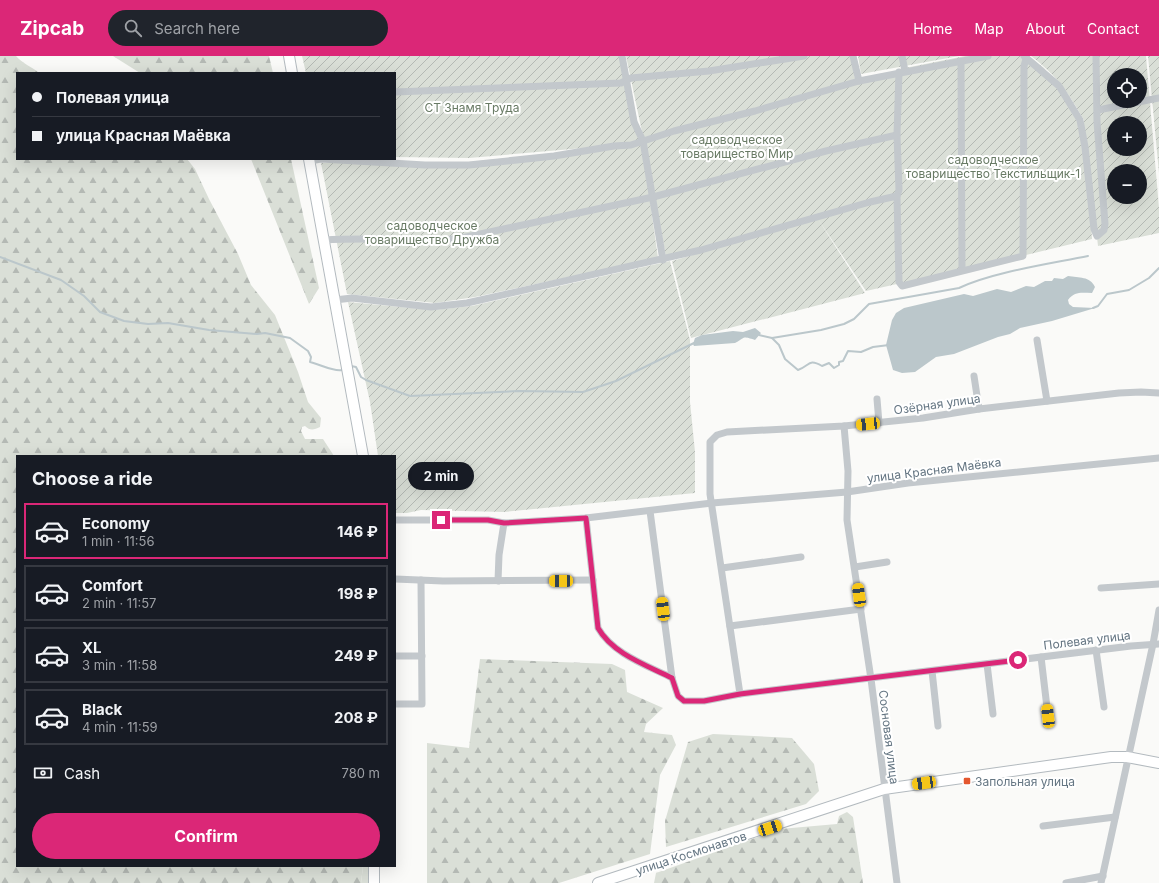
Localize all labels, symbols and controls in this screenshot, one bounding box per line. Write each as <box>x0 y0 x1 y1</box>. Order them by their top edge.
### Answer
search box <box>108 10 388 46</box>
text: Zipcab <box>20 17 84 40</box>
icon: search <box>122 17 144 39</box>
text: Search here <box>154 19 240 38</box>
text: Home <box>913 20 952 37</box>
text: Map <box>974 20 1004 37</box>
text: About <box>1026 20 1065 37</box>
text: Contact <box>1087 20 1139 37</box>
map controls <box>1107 68 1147 204</box>
button: locate <box>1107 68 1147 108</box>
text: Полевая улица <box>56 88 169 107</box>
park label: СТ Знамя Труда <box>424 100 520 115</box>
button: + <box>1107 116 1147 156</box>
text: улица Красная Маёвка <box>56 126 231 145</box>
park label: садоводческое товарищество Мир <box>681 132 793 161</box>
park label: садоводческое товарищество Текстильщик-1 <box>906 152 1080 181</box>
button: − <box>1107 164 1147 204</box>
park label: садоводческое товарищество Дружба <box>365 218 499 247</box>
street label: Озёрная улица <box>893 390 981 418</box>
car <box>855 417 881 431</box>
street label: улица Красная Маёвка <box>866 454 1002 486</box>
callout: 2 min <box>408 462 474 490</box>
text: Choose a ride <box>32 468 153 489</box>
text: 2 min <box>424 468 458 484</box>
route end <box>432 511 450 529</box>
icon: car <box>34 513 70 549</box>
text: Economy <box>82 514 150 533</box>
text: 146 ₽ <box>337 522 378 541</box>
text: 1 min · 11:56 <box>82 533 155 549</box>
icon: car <box>34 575 70 611</box>
car <box>549 575 573 587</box>
text: Comfort <box>82 576 143 595</box>
car <box>851 582 867 608</box>
text: 198 ₽ <box>337 584 378 603</box>
text: 2 min · 11:57 <box>82 595 156 611</box>
car <box>656 596 670 622</box>
street label: Полевая улица <box>1043 627 1131 653</box>
icon: car <box>34 637 70 673</box>
text: XL <box>82 638 102 657</box>
text: 249 ₽ <box>334 646 378 665</box>
route start <box>1009 651 1027 669</box>
text: 3 min · 11:58 <box>82 657 157 673</box>
street label: Сосновая улица <box>876 689 902 785</box>
icon: car <box>34 699 70 735</box>
text: Black <box>82 700 122 719</box>
car <box>1041 703 1055 729</box>
text: 208 ₽ <box>334 708 378 727</box>
text: 4 min · 11:59 <box>82 719 158 735</box>
icon: cash <box>32 762 54 784</box>
text: Cash <box>64 764 100 783</box>
text: 780 m <box>342 765 380 781</box>
place label: Запольная улица <box>975 774 1075 789</box>
car <box>911 775 937 791</box>
marker: Запольная улица <box>962 776 972 786</box>
button: Confirm <box>32 813 380 859</box>
car <box>757 819 783 837</box>
street label: улица Космонавтов <box>634 828 748 878</box>

